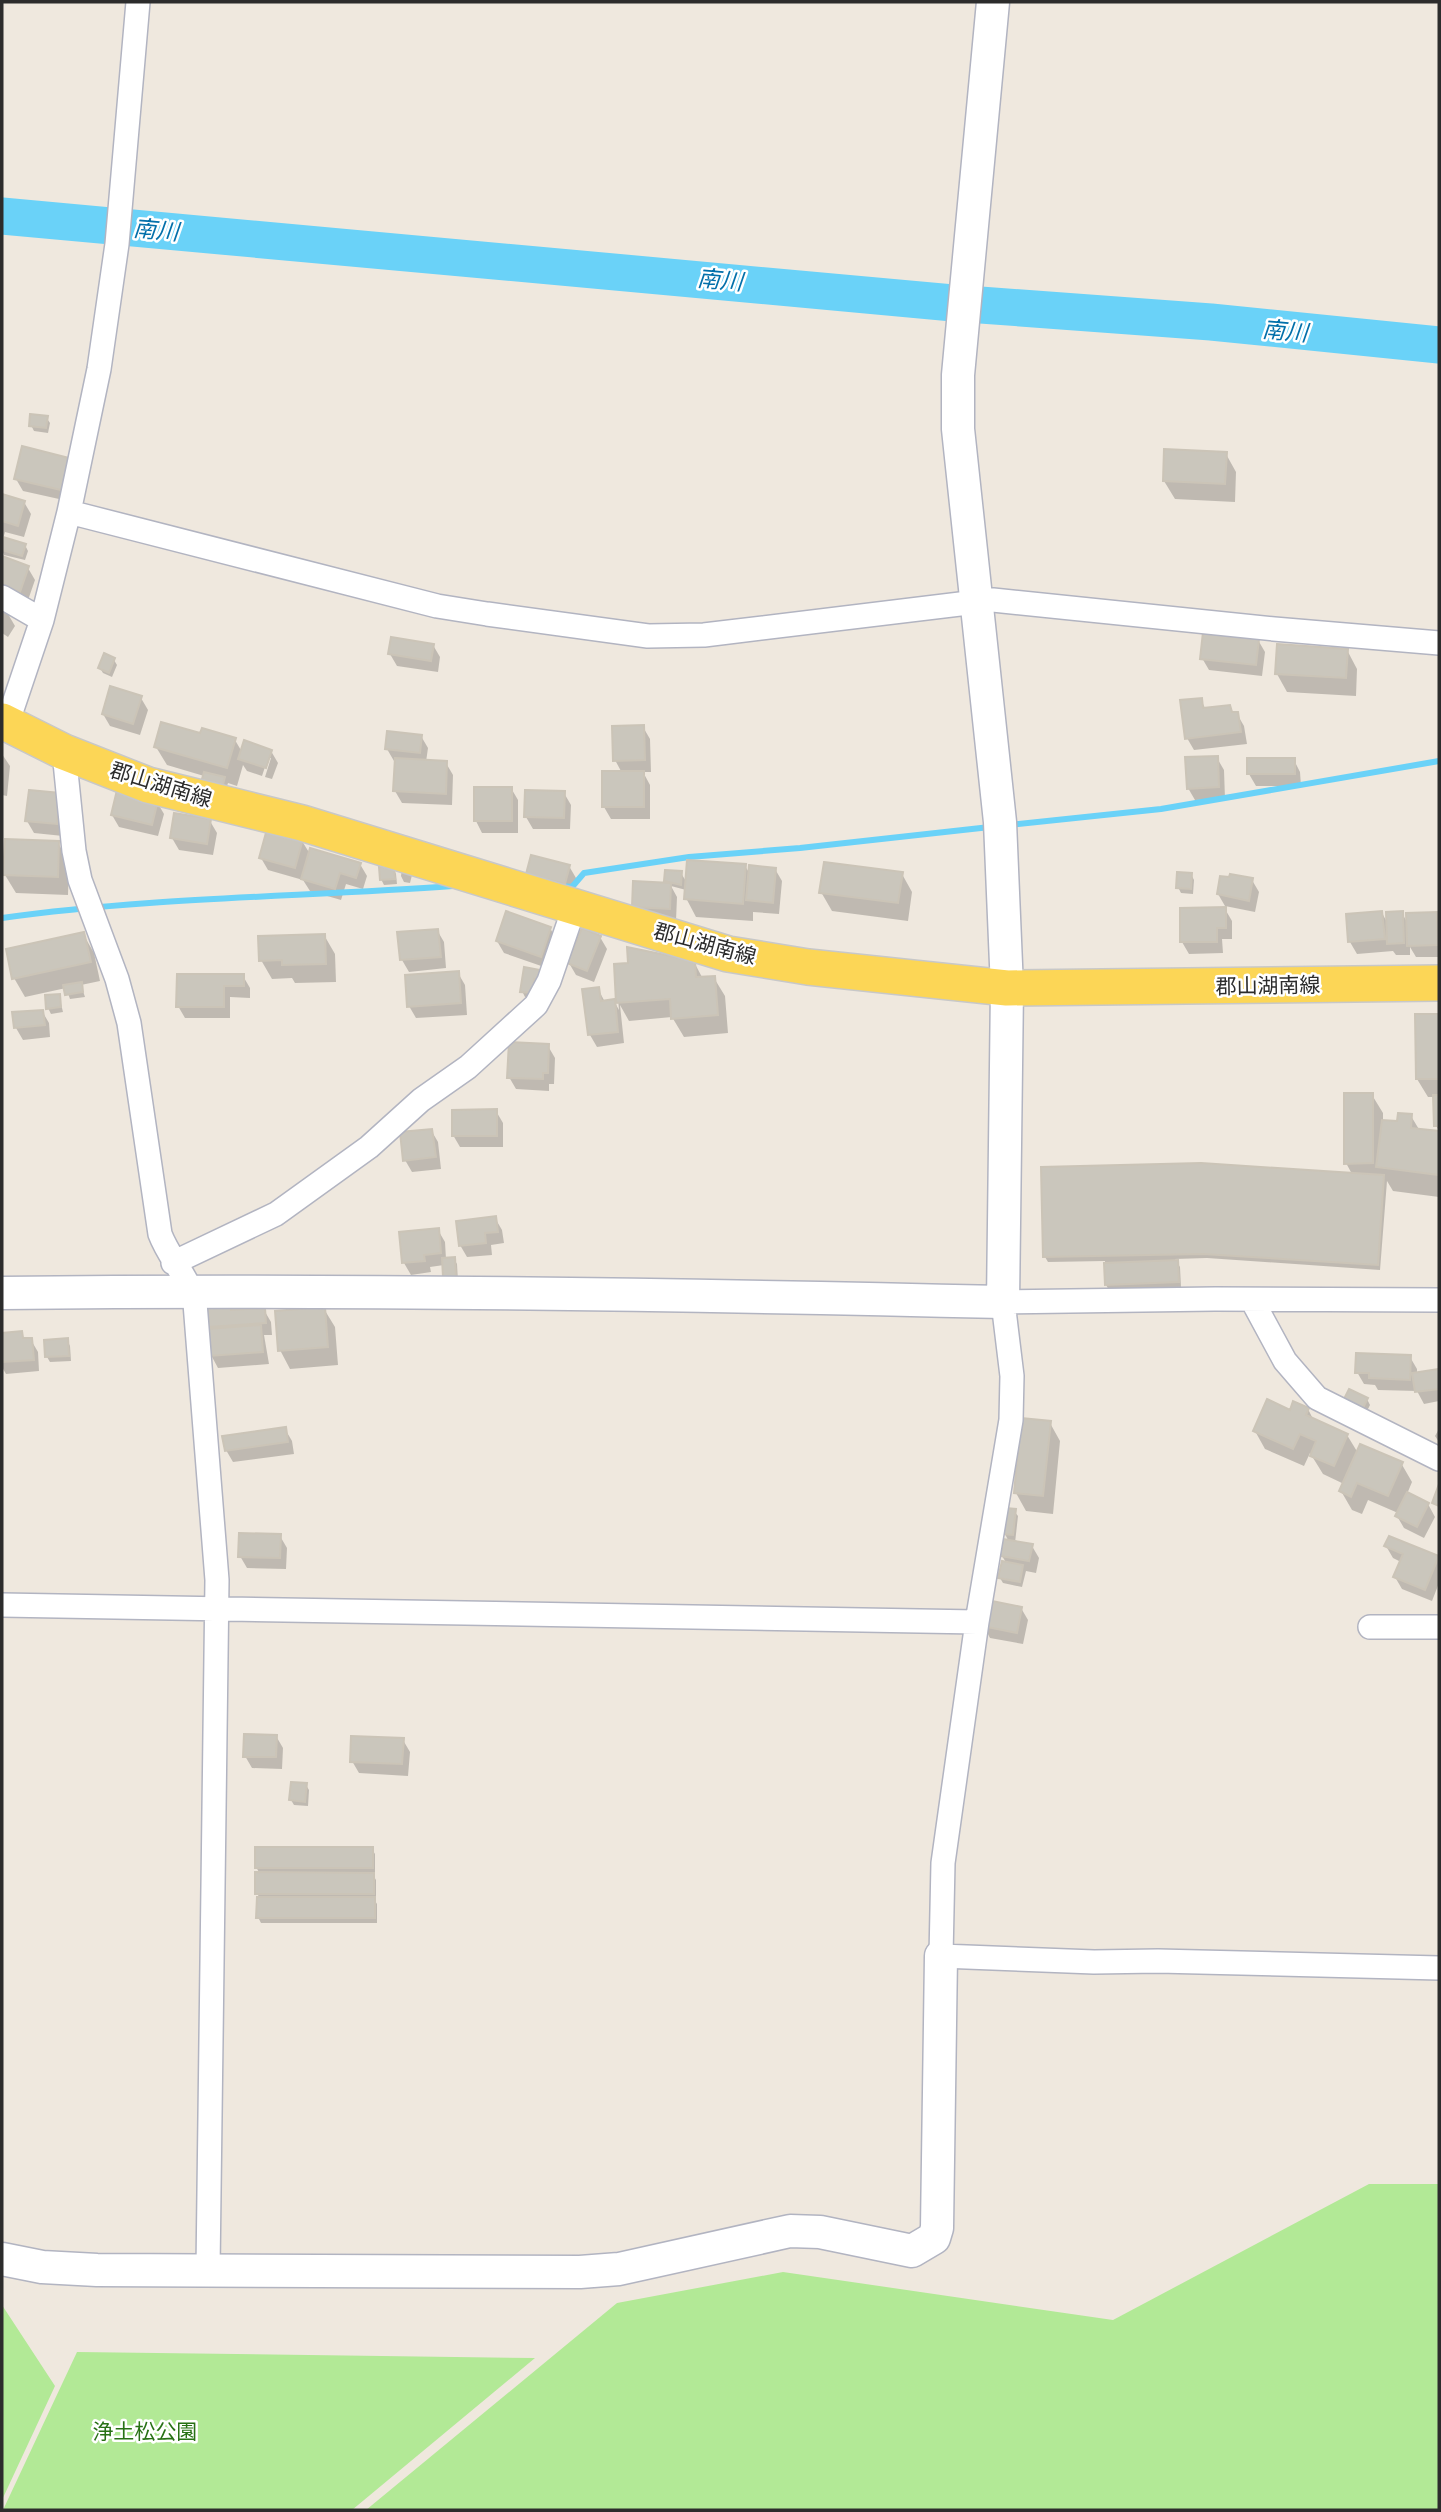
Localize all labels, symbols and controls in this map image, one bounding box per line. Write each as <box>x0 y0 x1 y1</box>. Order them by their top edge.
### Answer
water label: 南川 <box>132 216 183 245</box>
water label: 南川 <box>696 266 747 295</box>
water label: 南川 <box>1261 317 1312 346</box>
street label: 郡山湖南線 <box>108 759 214 811</box>
street label: 郡山湖南線 <box>651 920 759 968</box>
street label: 郡山湖南線 <box>1215 974 1321 998</box>
park label: 浄土松公園 <box>93 2421 198 2443</box>

